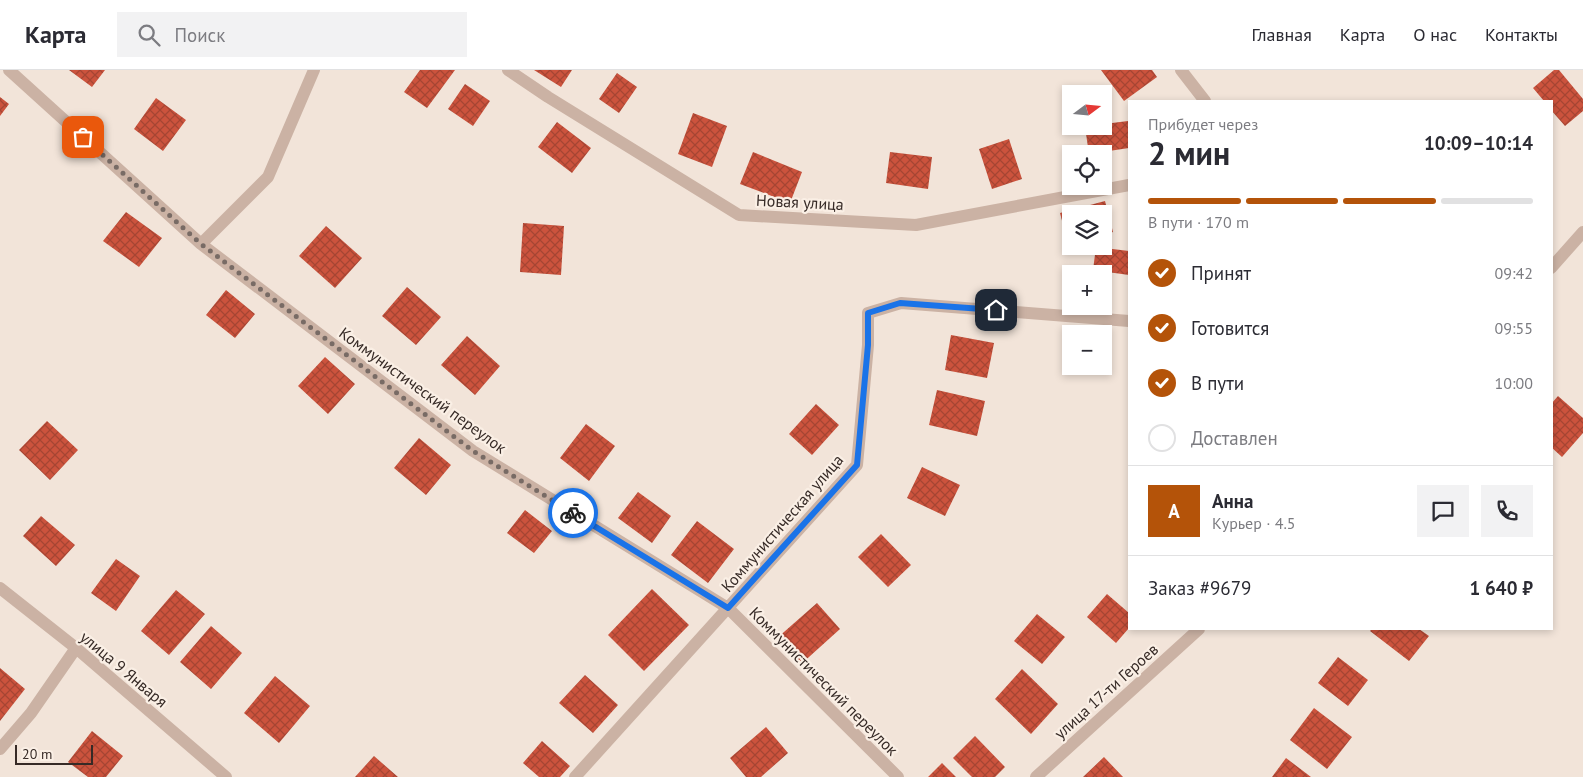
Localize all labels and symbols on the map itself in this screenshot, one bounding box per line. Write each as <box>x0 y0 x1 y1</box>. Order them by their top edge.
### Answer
north arrow <box>1062 85 1112 135</box>
pin <box>62 116 104 158</box>
street label: Новая улица <box>756 190 844 214</box>
pin <box>975 289 1017 331</box>
street label: Коммунистический переулок <box>335 323 511 458</box>
street label: Коммунистическая улица <box>717 450 847 596</box>
courier <box>548 488 598 538</box>
street label: Коммунистический переулок <box>746 603 903 760</box>
street label: улица 9 Января <box>76 627 172 711</box>
street label: улица 17-ти Героев <box>1050 639 1162 743</box>
scale bar <box>15 742 92 765</box>

